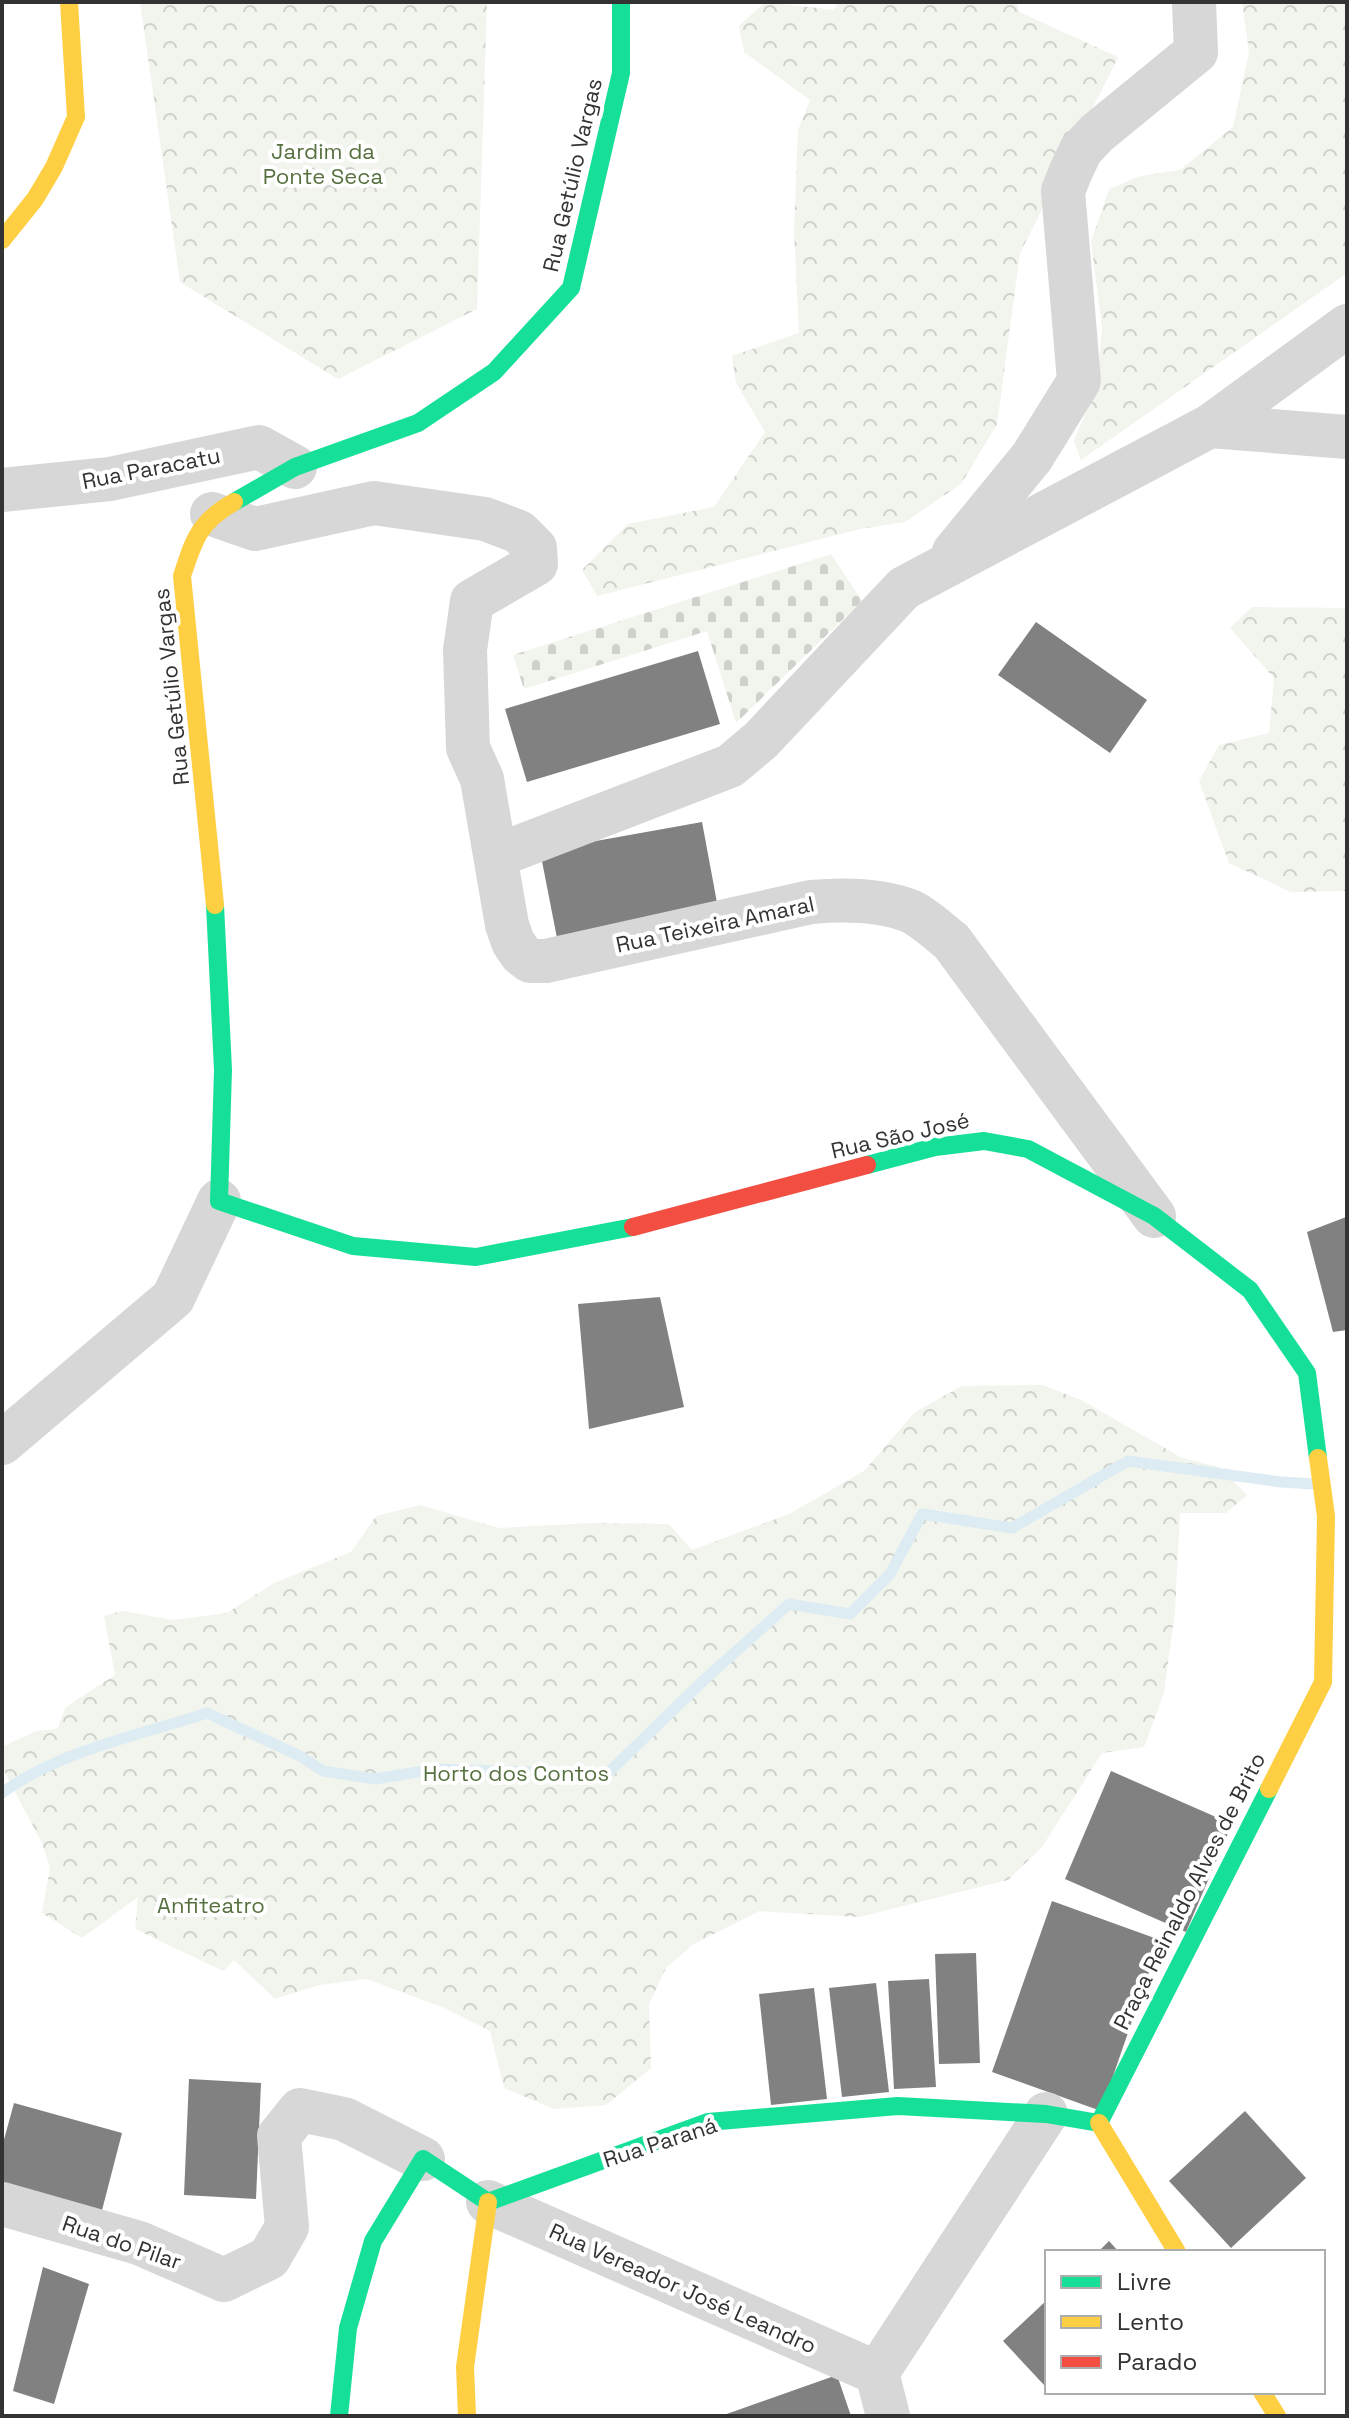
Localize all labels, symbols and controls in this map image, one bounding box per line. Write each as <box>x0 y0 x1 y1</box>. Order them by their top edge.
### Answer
street label: Rua Getúlio Vargas <box>536 76 608 274</box>
park label: Jardim da Ponte Seca <box>263 137 384 190</box>
street label: Rua Paracatu <box>79 441 223 495</box>
street label: Rua Getúlio Vargas <box>147 587 195 787</box>
street label: Rua Teixeira Amaral <box>613 889 817 959</box>
street label: Rua São José <box>828 1105 972 1165</box>
street label: Praça Reinaldo Alves de Brito <box>1107 1748 1271 2034</box>
park label: Horto dos Contos <box>423 1759 609 1787</box>
park label: Anfiteatro <box>157 1891 265 1919</box>
street label: Rua Paraná <box>600 2110 721 2174</box>
street label: Rua do Pilar <box>59 2209 185 2275</box>
street label: Rua Vereador José Leandro <box>545 2216 821 2360</box>
legend <box>1045 2250 1325 2394</box>
text: Livre <box>1117 2266 1172 2297</box>
text: Lento <box>1117 2306 1184 2337</box>
text: Parado <box>1117 2346 1197 2377</box>

